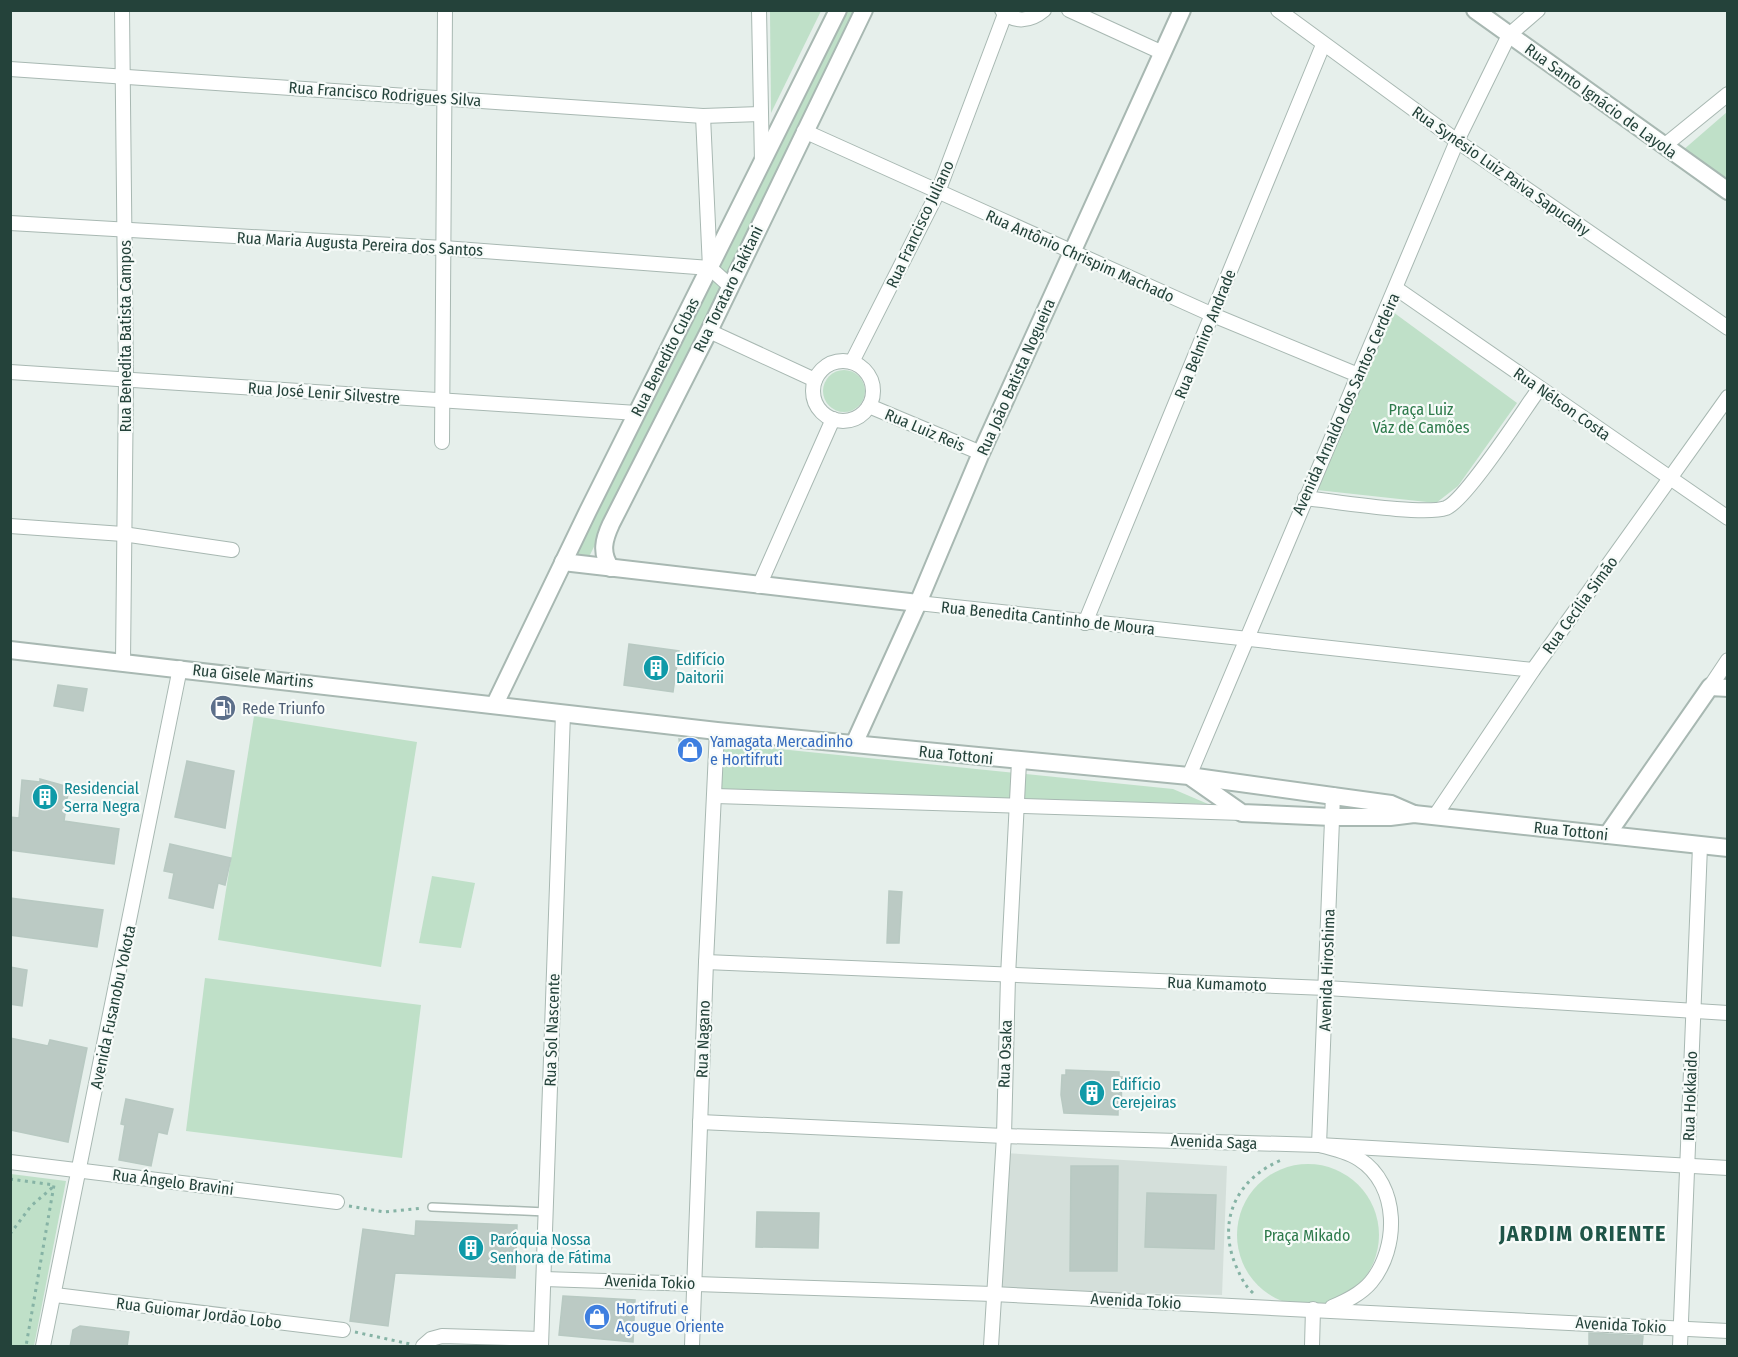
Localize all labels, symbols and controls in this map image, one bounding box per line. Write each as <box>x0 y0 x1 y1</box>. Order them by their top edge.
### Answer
street label: Rua Santo Ignácio de Layola <box>1521 39 1681 163</box>
street label: Rua Francisco Rodrigues Silva <box>288 78 482 110</box>
street label: Rua Synésio Luiz Paiva Sapucahy <box>1408 102 1594 240</box>
street label: Rua Francisco Juliano <box>882 157 958 291</box>
street label: Rua Antônio Chrispim Machado <box>983 206 1177 306</box>
street label: Rua Torataro Takitani <box>689 223 767 355</box>
street label: Rua Maria Augusta Pereira dos Santos <box>236 228 484 260</box>
street label: Rua Benedita Batista Campos <box>116 240 135 432</box>
street label: Rua Belmiro Andrade <box>1170 266 1240 402</box>
street label: Avenida Arnaldo dos Santos Cerdeira <box>1288 290 1404 518</box>
street label: Rua Benedito Cubas <box>627 294 703 419</box>
street label: Rua João Batista Nogueira <box>973 296 1059 458</box>
street label: Rua Nélson Costa <box>1510 364 1614 445</box>
street label: Rua José Lenir Silvestre <box>247 378 401 408</box>
park label: Praça Luiz Váz de Camões <box>1373 400 1470 437</box>
street label: Rua Luiz Reis <box>882 405 968 455</box>
street label: Rua Cecília Simão <box>1538 553 1622 657</box>
street label: Rua Benedita Cantinho de Moura <box>940 597 1156 639</box>
place label: Edifício Daitorii <box>676 650 725 687</box>
building icon: Edifício Daitorii <box>641 653 671 683</box>
street label: Rua Gisele Martins <box>191 660 315 692</box>
fuel station icon: Rede Triunfo <box>208 693 238 723</box>
place label: Rede Triunfo <box>242 699 325 718</box>
place label: Yamagata Mercadinho e Hortifruti <box>710 732 853 769</box>
shop icon: Yamagata Mercadinho e Hortifruti <box>675 735 705 765</box>
street label: Rua Tottoni <box>918 742 994 768</box>
place label: Residencial Serra Negra <box>64 779 140 816</box>
building icon: Residencial Serra Negra <box>30 782 60 812</box>
street label: Rua Tottoni <box>1533 818 1609 844</box>
street label: Avenida Hiroshima <box>1315 908 1339 1032</box>
street label: Avenida Fusanobu Yokota <box>86 923 140 1091</box>
street label: Rua Sol Nascente <box>541 973 563 1087</box>
street label: Rua Kumamoto <box>1167 973 1267 995</box>
street label: Rua Nagano <box>692 1000 714 1078</box>
street label: Rua Osaka <box>994 1019 1016 1088</box>
street label: Rua Hokkaido <box>1679 1051 1701 1141</box>
place label: Edifício Cerejeiras <box>1112 1075 1177 1112</box>
building icon: Edifício Cerejeiras <box>1077 1078 1107 1108</box>
street label: Avenida Saga <box>1170 1131 1258 1153</box>
street label: Rua Ângelo Bravini <box>111 1165 235 1199</box>
district label: JARDIM ORIENTE <box>1498 1220 1667 1247</box>
park label: Praça Mikado <box>1264 1226 1350 1245</box>
place label: Paróquia Nossa Senhora de Fátima <box>490 1230 612 1267</box>
building icon: Paróquia Nossa Senhora de Fátima <box>456 1233 486 1263</box>
street label: Avenida Tokio <box>604 1271 696 1293</box>
street label: Avenida Tokio <box>1090 1289 1182 1313</box>
street label: Rua Guiomar Jordão Lobo <box>115 1293 283 1333</box>
place label: Hortifruti e Açougue Oriente <box>616 1299 724 1336</box>
shop icon: Hortifruti e Açougue Oriente <box>582 1302 612 1332</box>
street label: Avenida Tokio <box>1575 1313 1667 1337</box>

